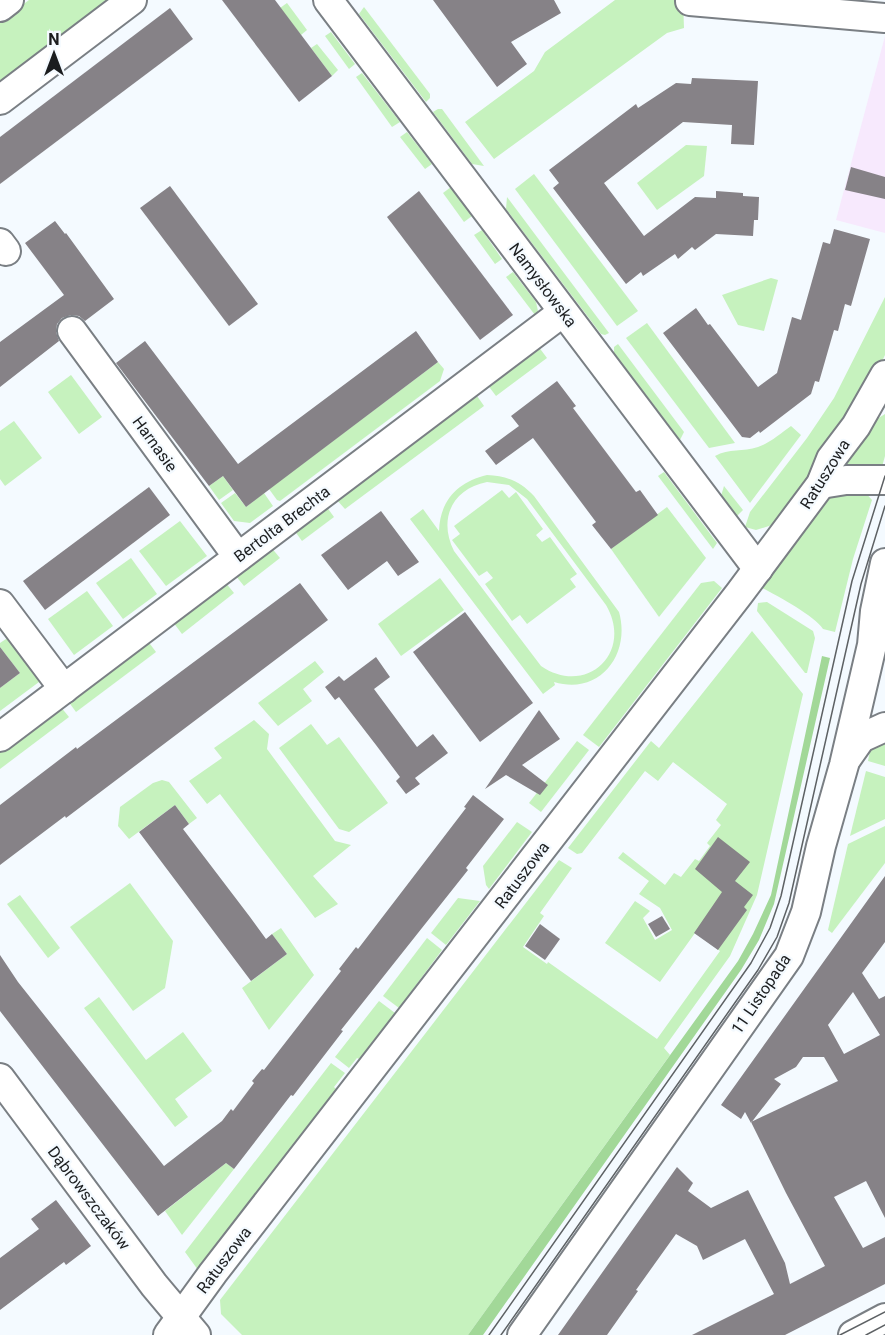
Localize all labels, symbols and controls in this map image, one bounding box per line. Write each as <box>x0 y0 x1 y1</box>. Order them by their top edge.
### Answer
north arrow <box>24 24 84 84</box>
text: N <box>48 30 60 49</box>
street label: Namysłowska <box>505 239 581 331</box>
street label: Harnasie <box>129 413 181 475</box>
street label: Ratuszowa <box>796 436 854 512</box>
street label: Bertolta Brechta <box>230 482 334 566</box>
street label: Ratuszowa <box>491 838 553 912</box>
street label: 11 Listopada <box>727 950 795 1038</box>
street label: Dąbrowszczaków <box>44 1142 134 1254</box>
street label: Ratuszowa <box>193 1223 255 1297</box>

